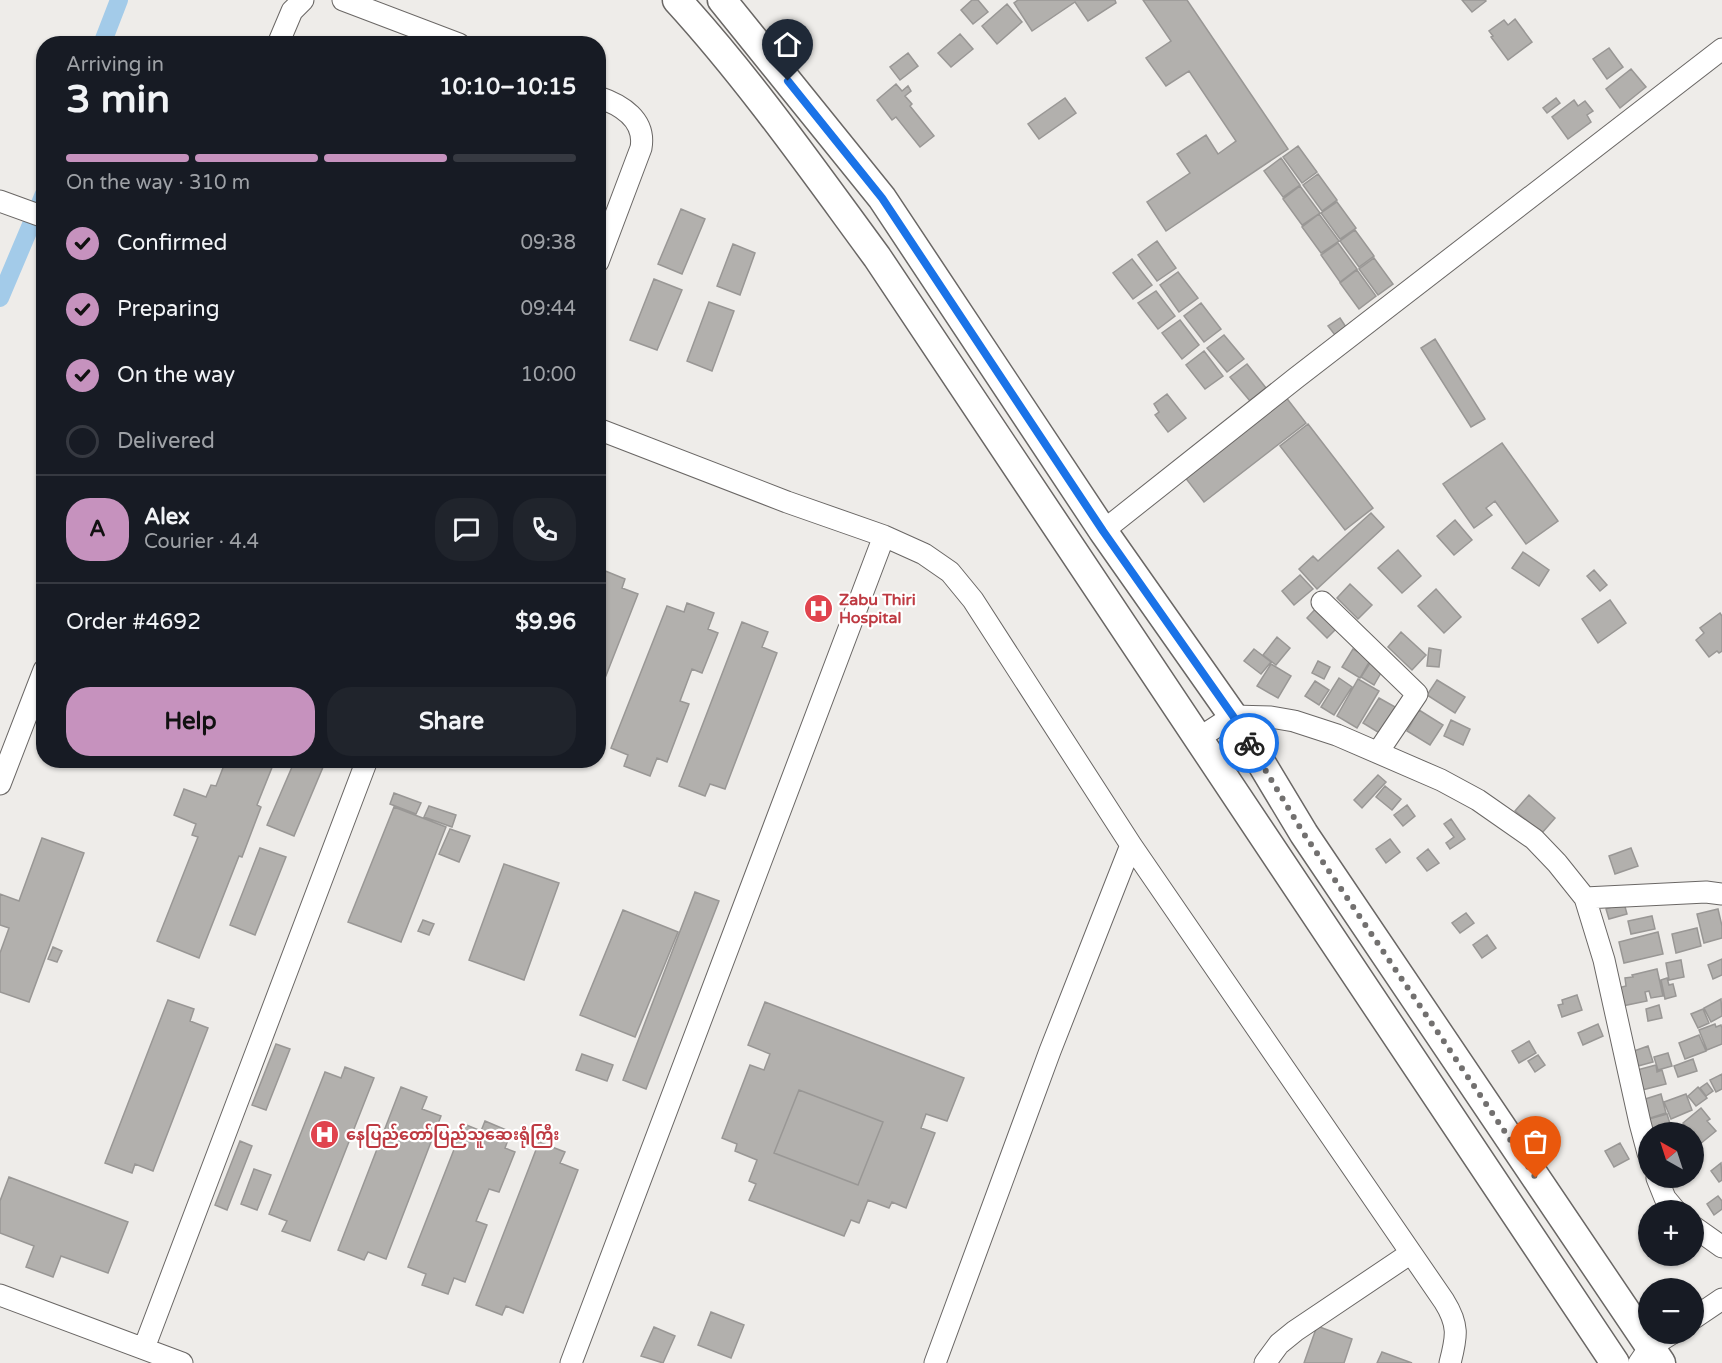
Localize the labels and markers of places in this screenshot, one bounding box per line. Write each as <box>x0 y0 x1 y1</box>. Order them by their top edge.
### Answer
pin <box>762 19 813 81</box>
place label: Zabu Thiri Hospital <box>839 590 916 628</box>
hospital icon: Zabu Thiri Hospital <box>802 592 834 624</box>
pin <box>1510 1116 1561 1178</box>
hospital icon: နေပြည်တော်ပြည်သူဆေးရုံကြီး <box>309 1118 341 1150</box>
place label: နေပြည်တော်ပြည်သူဆေးရုံကြီး <box>346 1123 559 1148</box>

